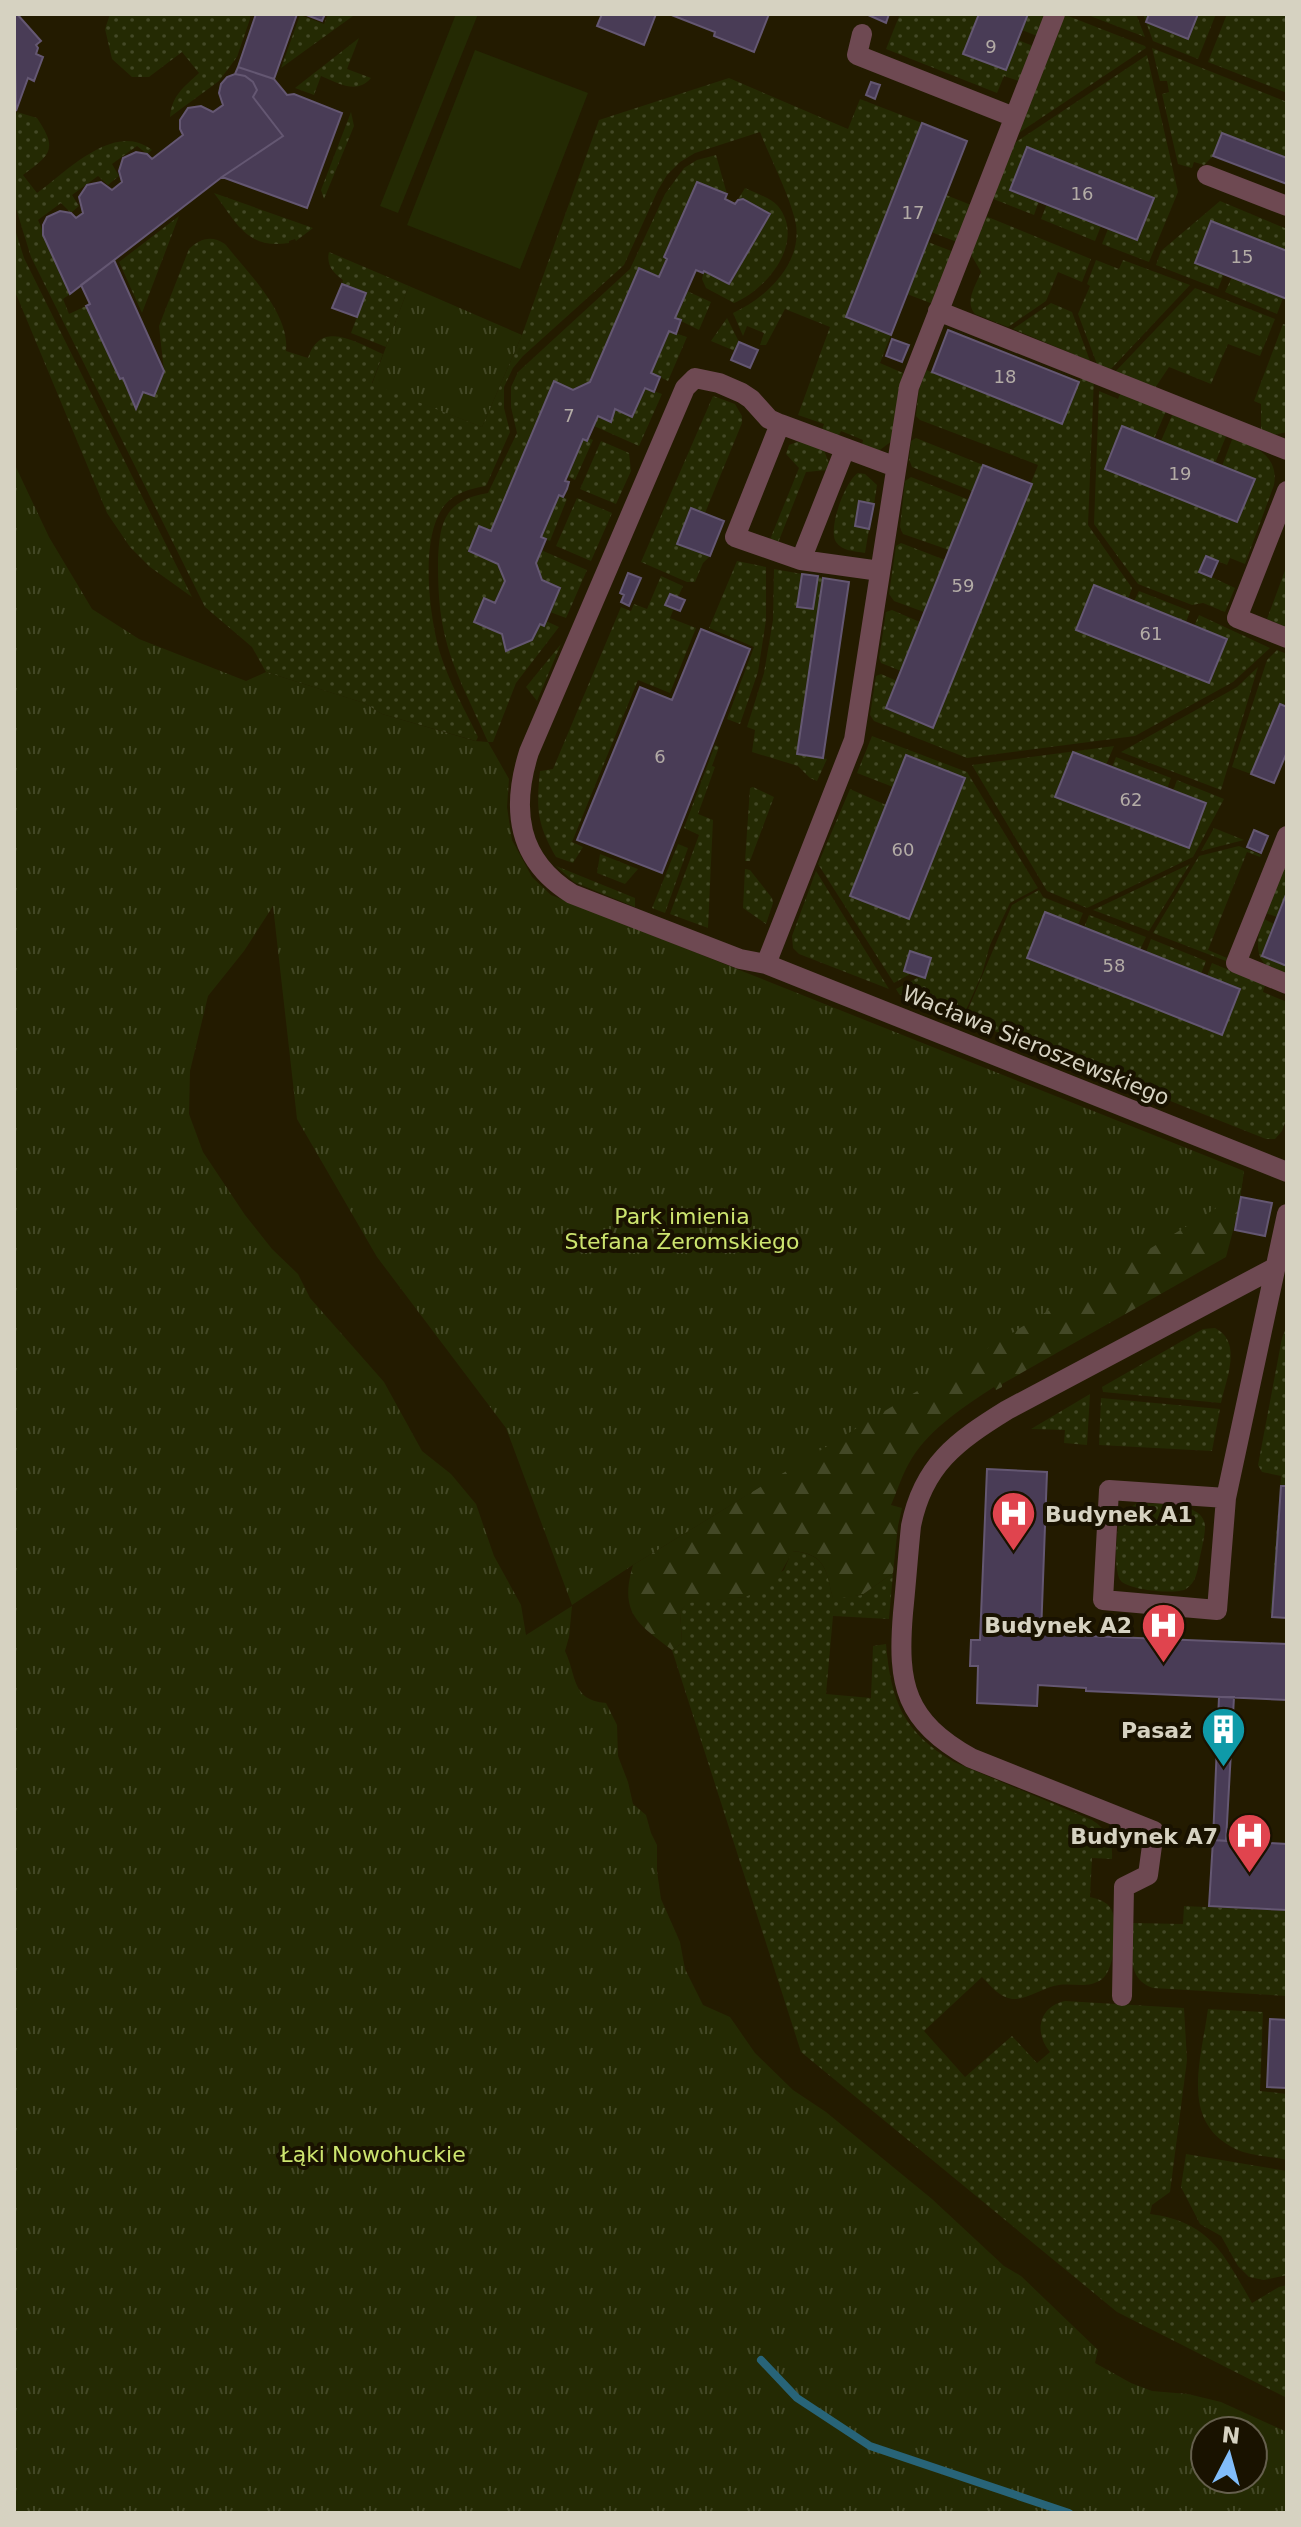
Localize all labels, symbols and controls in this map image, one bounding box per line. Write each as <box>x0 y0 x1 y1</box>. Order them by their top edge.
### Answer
house number: 9 <box>985 36 997 57</box>
house number: 16 <box>1071 183 1093 204</box>
house number: 17 <box>902 202 924 223</box>
house number: 15 <box>1231 246 1253 267</box>
house number: 18 <box>994 366 1016 387</box>
house number: 7 <box>563 405 575 426</box>
house number: 19 <box>1169 463 1191 484</box>
house number: 59 <box>952 575 974 596</box>
house number: 61 <box>1140 623 1162 644</box>
house number: 6 <box>654 746 666 767</box>
house number: 62 <box>1120 789 1142 810</box>
house number: 60 <box>892 839 914 860</box>
house number: 58 <box>1103 955 1125 976</box>
street label: Wacława Sieroszewskiego <box>899 980 1173 1111</box>
park label: Park imienia Stefana Żeromskiego <box>564 1204 800 1254</box>
hospital icon: Budynek A1 <box>990 1490 1038 1553</box>
place label: Budynek A1 <box>1045 1502 1193 1527</box>
hospital icon: Budynek A2 <box>1139 1601 1187 1664</box>
place label: Budynek A2 <box>984 1613 1132 1638</box>
building icon: Pasaż <box>1199 1706 1247 1769</box>
place label: Pasaż <box>1121 1718 1192 1743</box>
hospital icon: Budynek A7 <box>1225 1812 1273 1875</box>
place label: Budynek A7 <box>1070 1824 1218 1849</box>
park label: Łąki Nowohuckie <box>279 2142 466 2167</box>
north arrow <box>1189 2415 1269 2495</box>
text: N <box>1221 2422 1242 2449</box>

